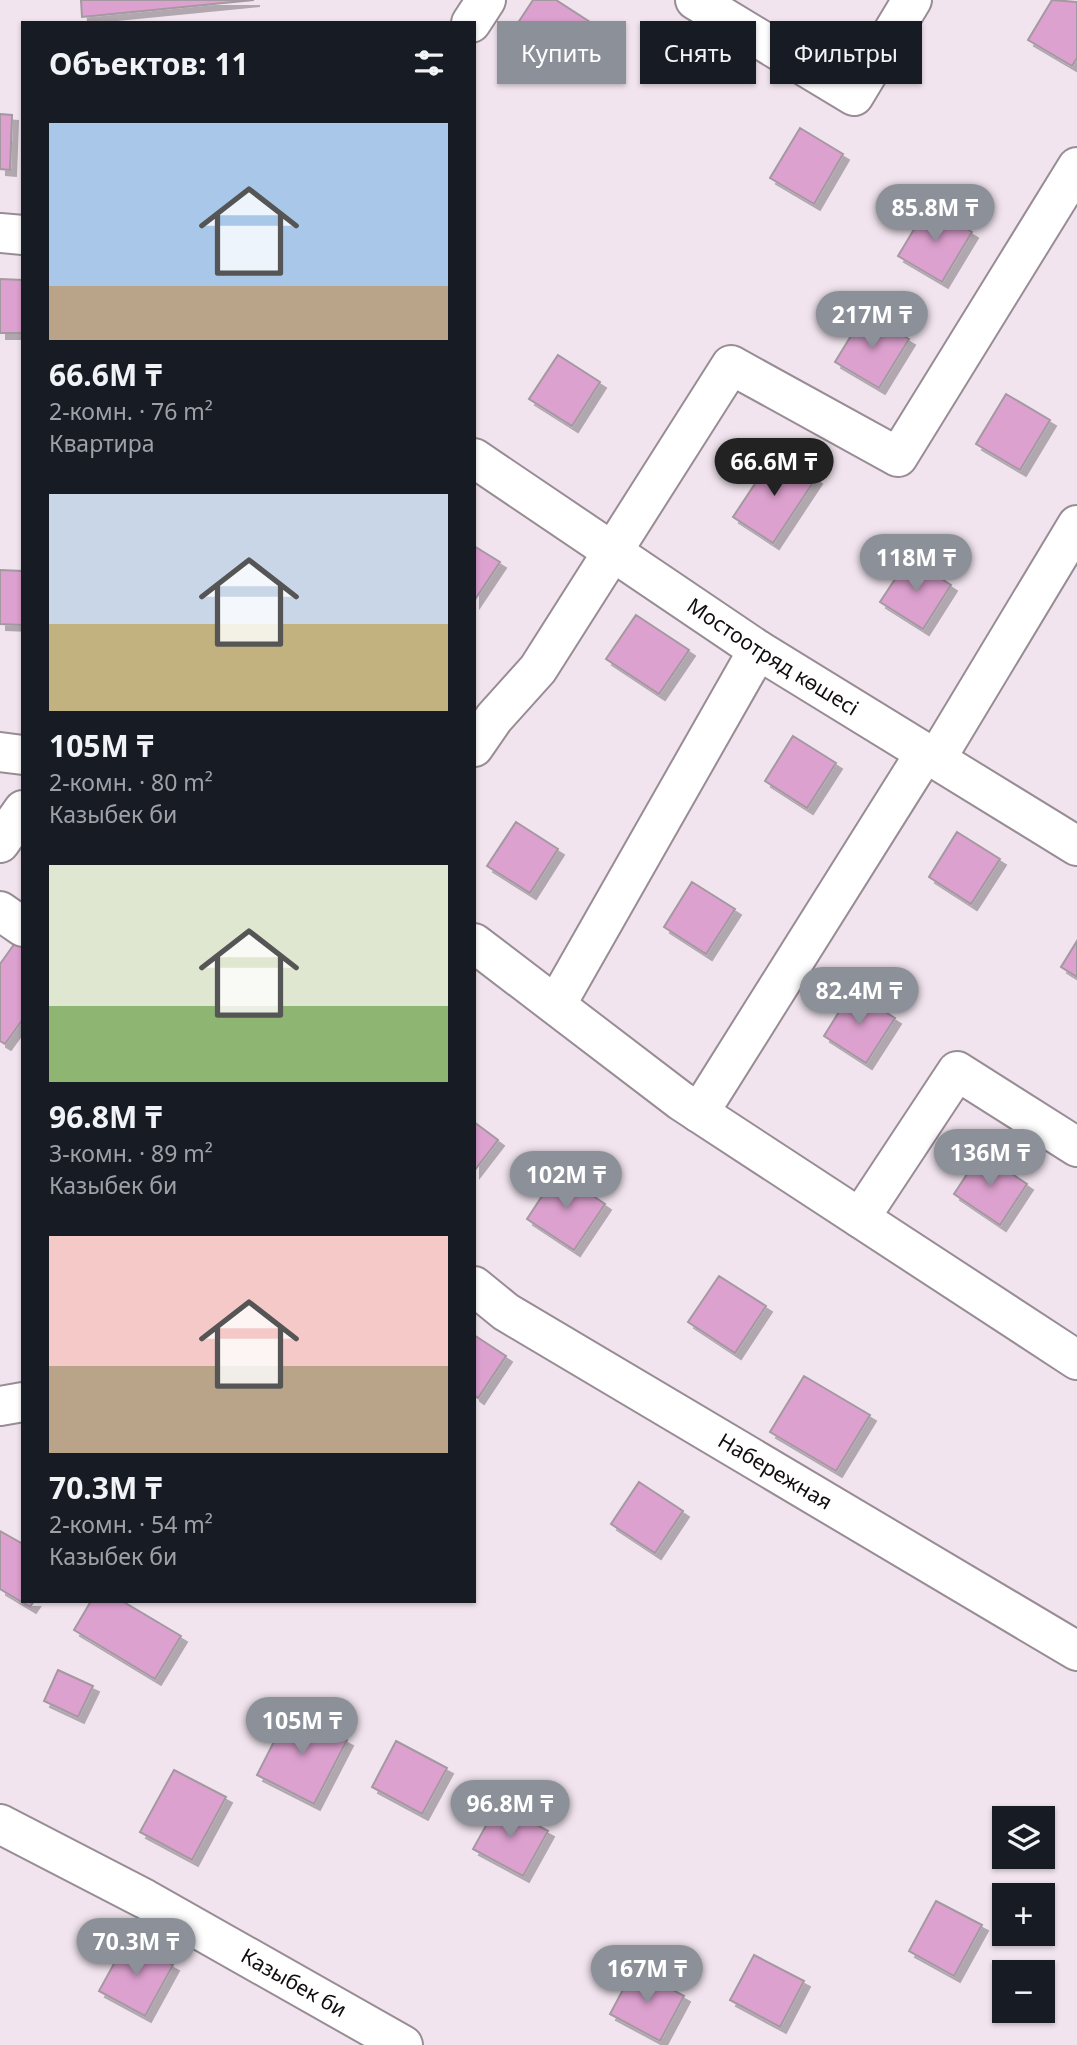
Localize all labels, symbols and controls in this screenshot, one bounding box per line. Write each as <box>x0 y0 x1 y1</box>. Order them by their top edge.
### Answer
chip: Купить <box>497 21 626 84</box>
chip: Снять <box>640 21 756 84</box>
chip: Фильтры <box>770 21 922 84</box>
text: Объектов: 11 <box>49 43 249 84</box>
icon: filters <box>410 44 448 82</box>
icon: home <box>186 168 312 294</box>
pin: 85.8M ₸ <box>870 184 1000 244</box>
text: 85.8M ₸ <box>892 191 978 223</box>
pin: 217M ₸ <box>815 292 929 351</box>
text: 217M ₸ <box>832 298 912 330</box>
text: 66.6M ₸ <box>49 354 162 395</box>
text: 2-комн. · 76 m² <box>49 395 213 427</box>
text: Квартира <box>49 427 155 459</box>
pin: 66.6M ₸ <box>709 438 839 498</box>
text: 66.6M ₸ <box>731 445 817 477</box>
pin: 118M ₸ <box>859 534 973 594</box>
icon: home <box>186 539 312 665</box>
text: 118M ₸ <box>876 541 956 573</box>
street label: Мостоотряд көшесі <box>682 591 864 722</box>
text: 105M ₸ <box>49 725 154 766</box>
text: 2-комн. · 80 m² <box>49 766 213 798</box>
text: Казыбек би <box>49 798 177 830</box>
icon: home <box>186 910 312 1036</box>
pin: 82.4M ₸ <box>794 968 924 1027</box>
text: 82.4M ₸ <box>816 974 902 1006</box>
text: 96.8M ₸ <box>49 1096 162 1137</box>
pin: 136M ₸ <box>933 1130 1047 1189</box>
text: 136M ₸ <box>950 1136 1030 1168</box>
text: 3-комн. · 89 m² <box>49 1137 213 1169</box>
pin: 102M ₸ <box>509 1152 623 1211</box>
text: 102M ₸ <box>526 1158 606 1190</box>
text: Казыбек би <box>49 1169 177 1201</box>
icon: home <box>186 1281 312 1407</box>
street label: Набережная <box>713 1426 838 1516</box>
text: 70.3M ₸ <box>49 1467 162 1508</box>
text: 2-комн. · 54 m² <box>49 1508 213 1540</box>
text: Казыбек би <box>49 1540 177 1572</box>
pin: 105M ₸ <box>245 1698 359 1757</box>
text: 105M ₸ <box>262 1704 342 1736</box>
pin: 96.8M ₸ <box>445 1780 575 1840</box>
text: 96.8M ₸ <box>467 1787 553 1819</box>
map controls <box>992 1806 1055 2023</box>
button: layers <box>992 1806 1055 1869</box>
button: + <box>992 1883 1055 1946</box>
pin: 70.3M ₸ <box>71 1918 201 1978</box>
text: 70.3M ₸ <box>93 1925 179 1957</box>
street label: Казыбек би <box>236 1941 352 2023</box>
pin: 167M ₸ <box>590 1946 704 2005</box>
text: 167M ₸ <box>607 1952 687 1984</box>
button: − <box>992 1960 1055 2023</box>

